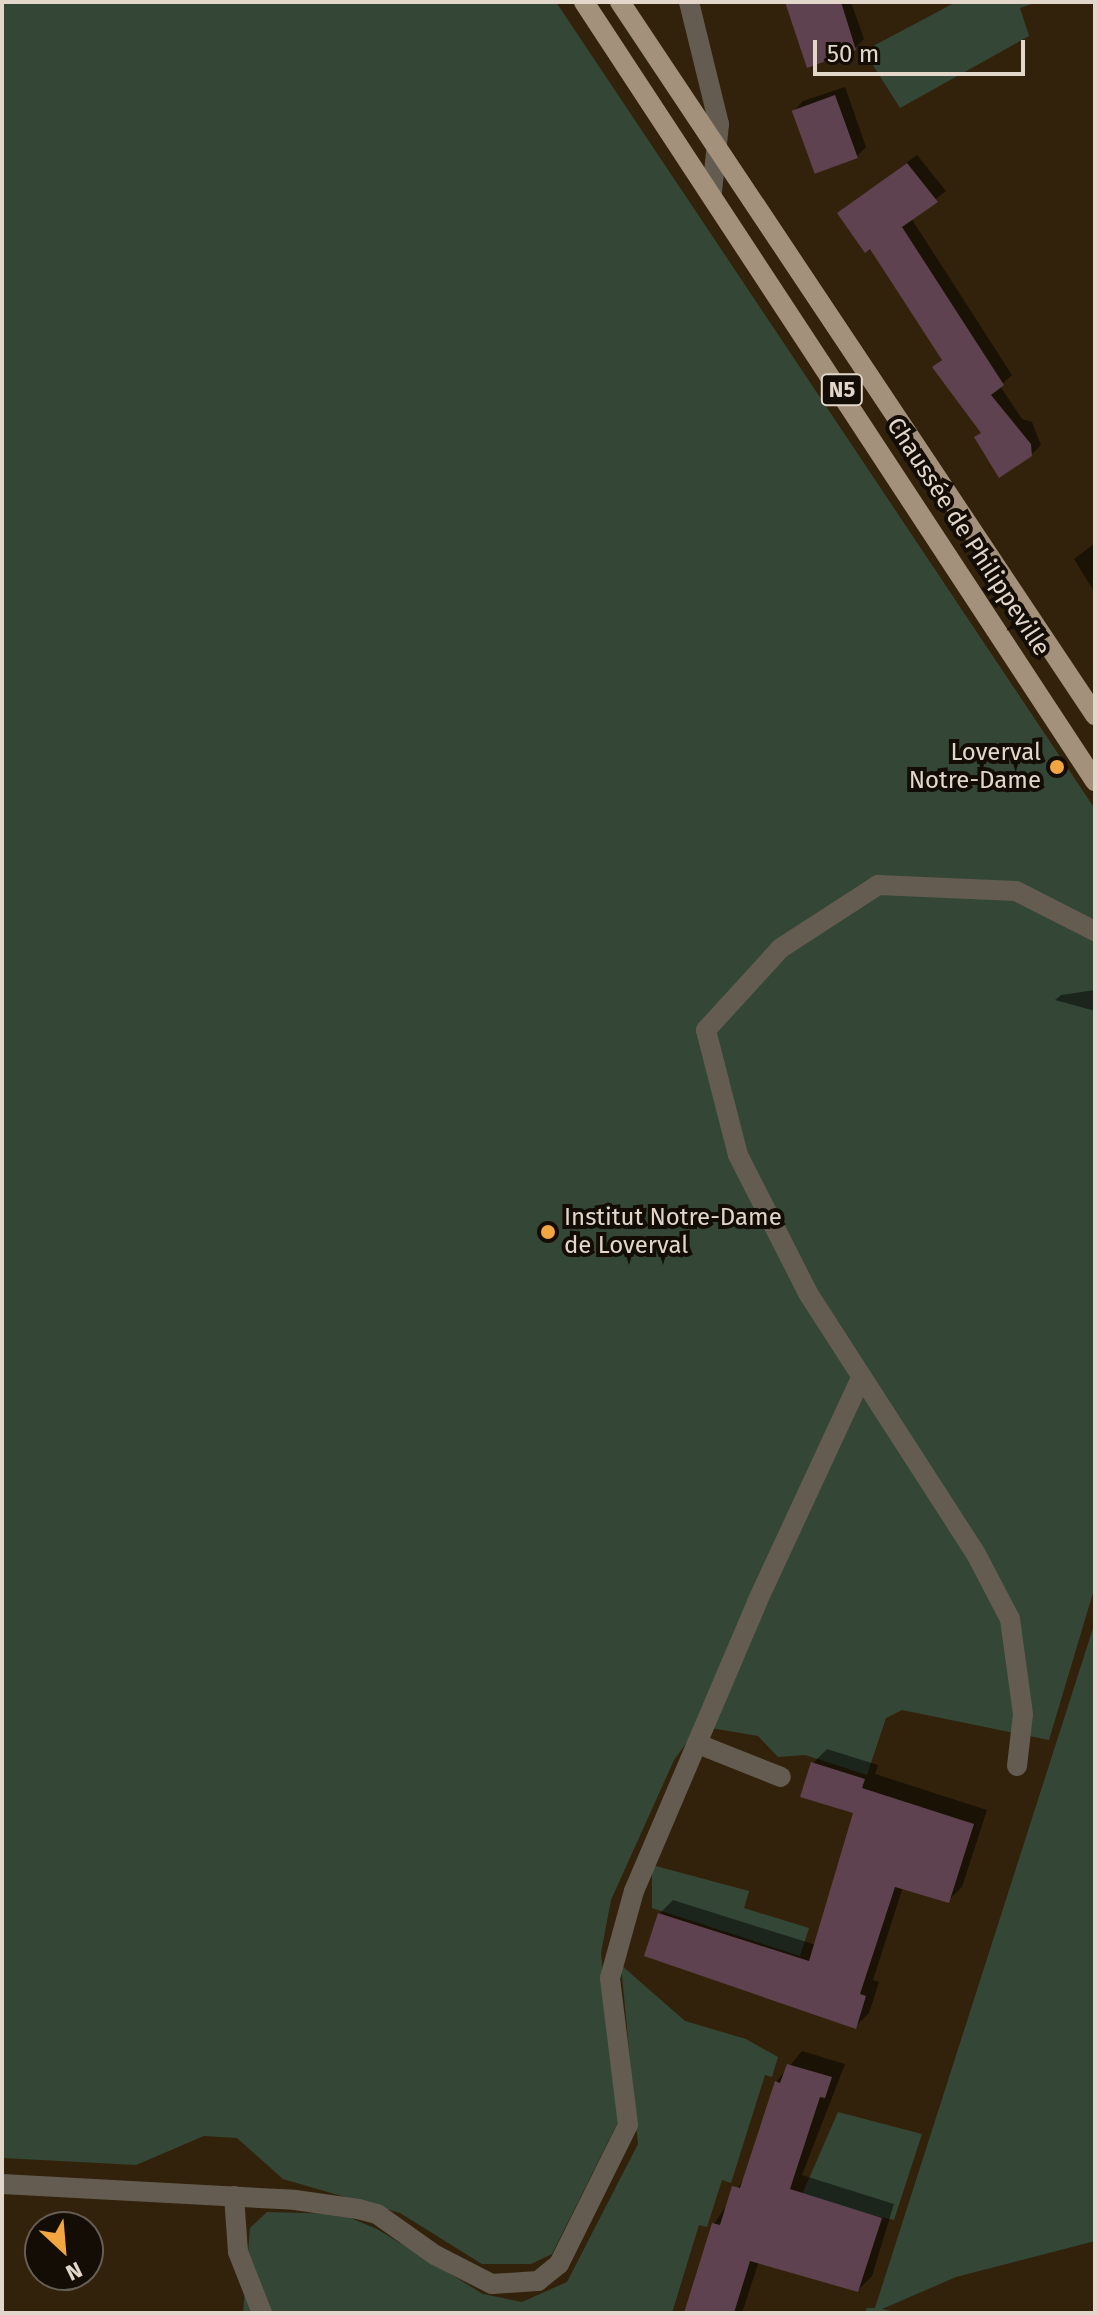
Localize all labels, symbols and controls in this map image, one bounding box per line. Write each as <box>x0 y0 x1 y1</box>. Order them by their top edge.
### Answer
scale bar <box>817 24 1029 74</box>
text: 50 m <box>827 40 879 68</box>
road number: N5 <box>820 372 864 408</box>
street label: Chaussée de Philippeville <box>880 413 1056 661</box>
place label: Loverval Notre-Dame <box>909 739 1041 795</box>
marker: Loverval Notre-Dame <box>1048 758 1066 776</box>
place label: Institut Notre-Dame de Loverval <box>564 1204 782 1260</box>
marker: Institut Notre-Dame de Loverval <box>539 1223 557 1241</box>
north arrow <box>24 2211 104 2291</box>
text: N <box>61 2256 86 2287</box>

